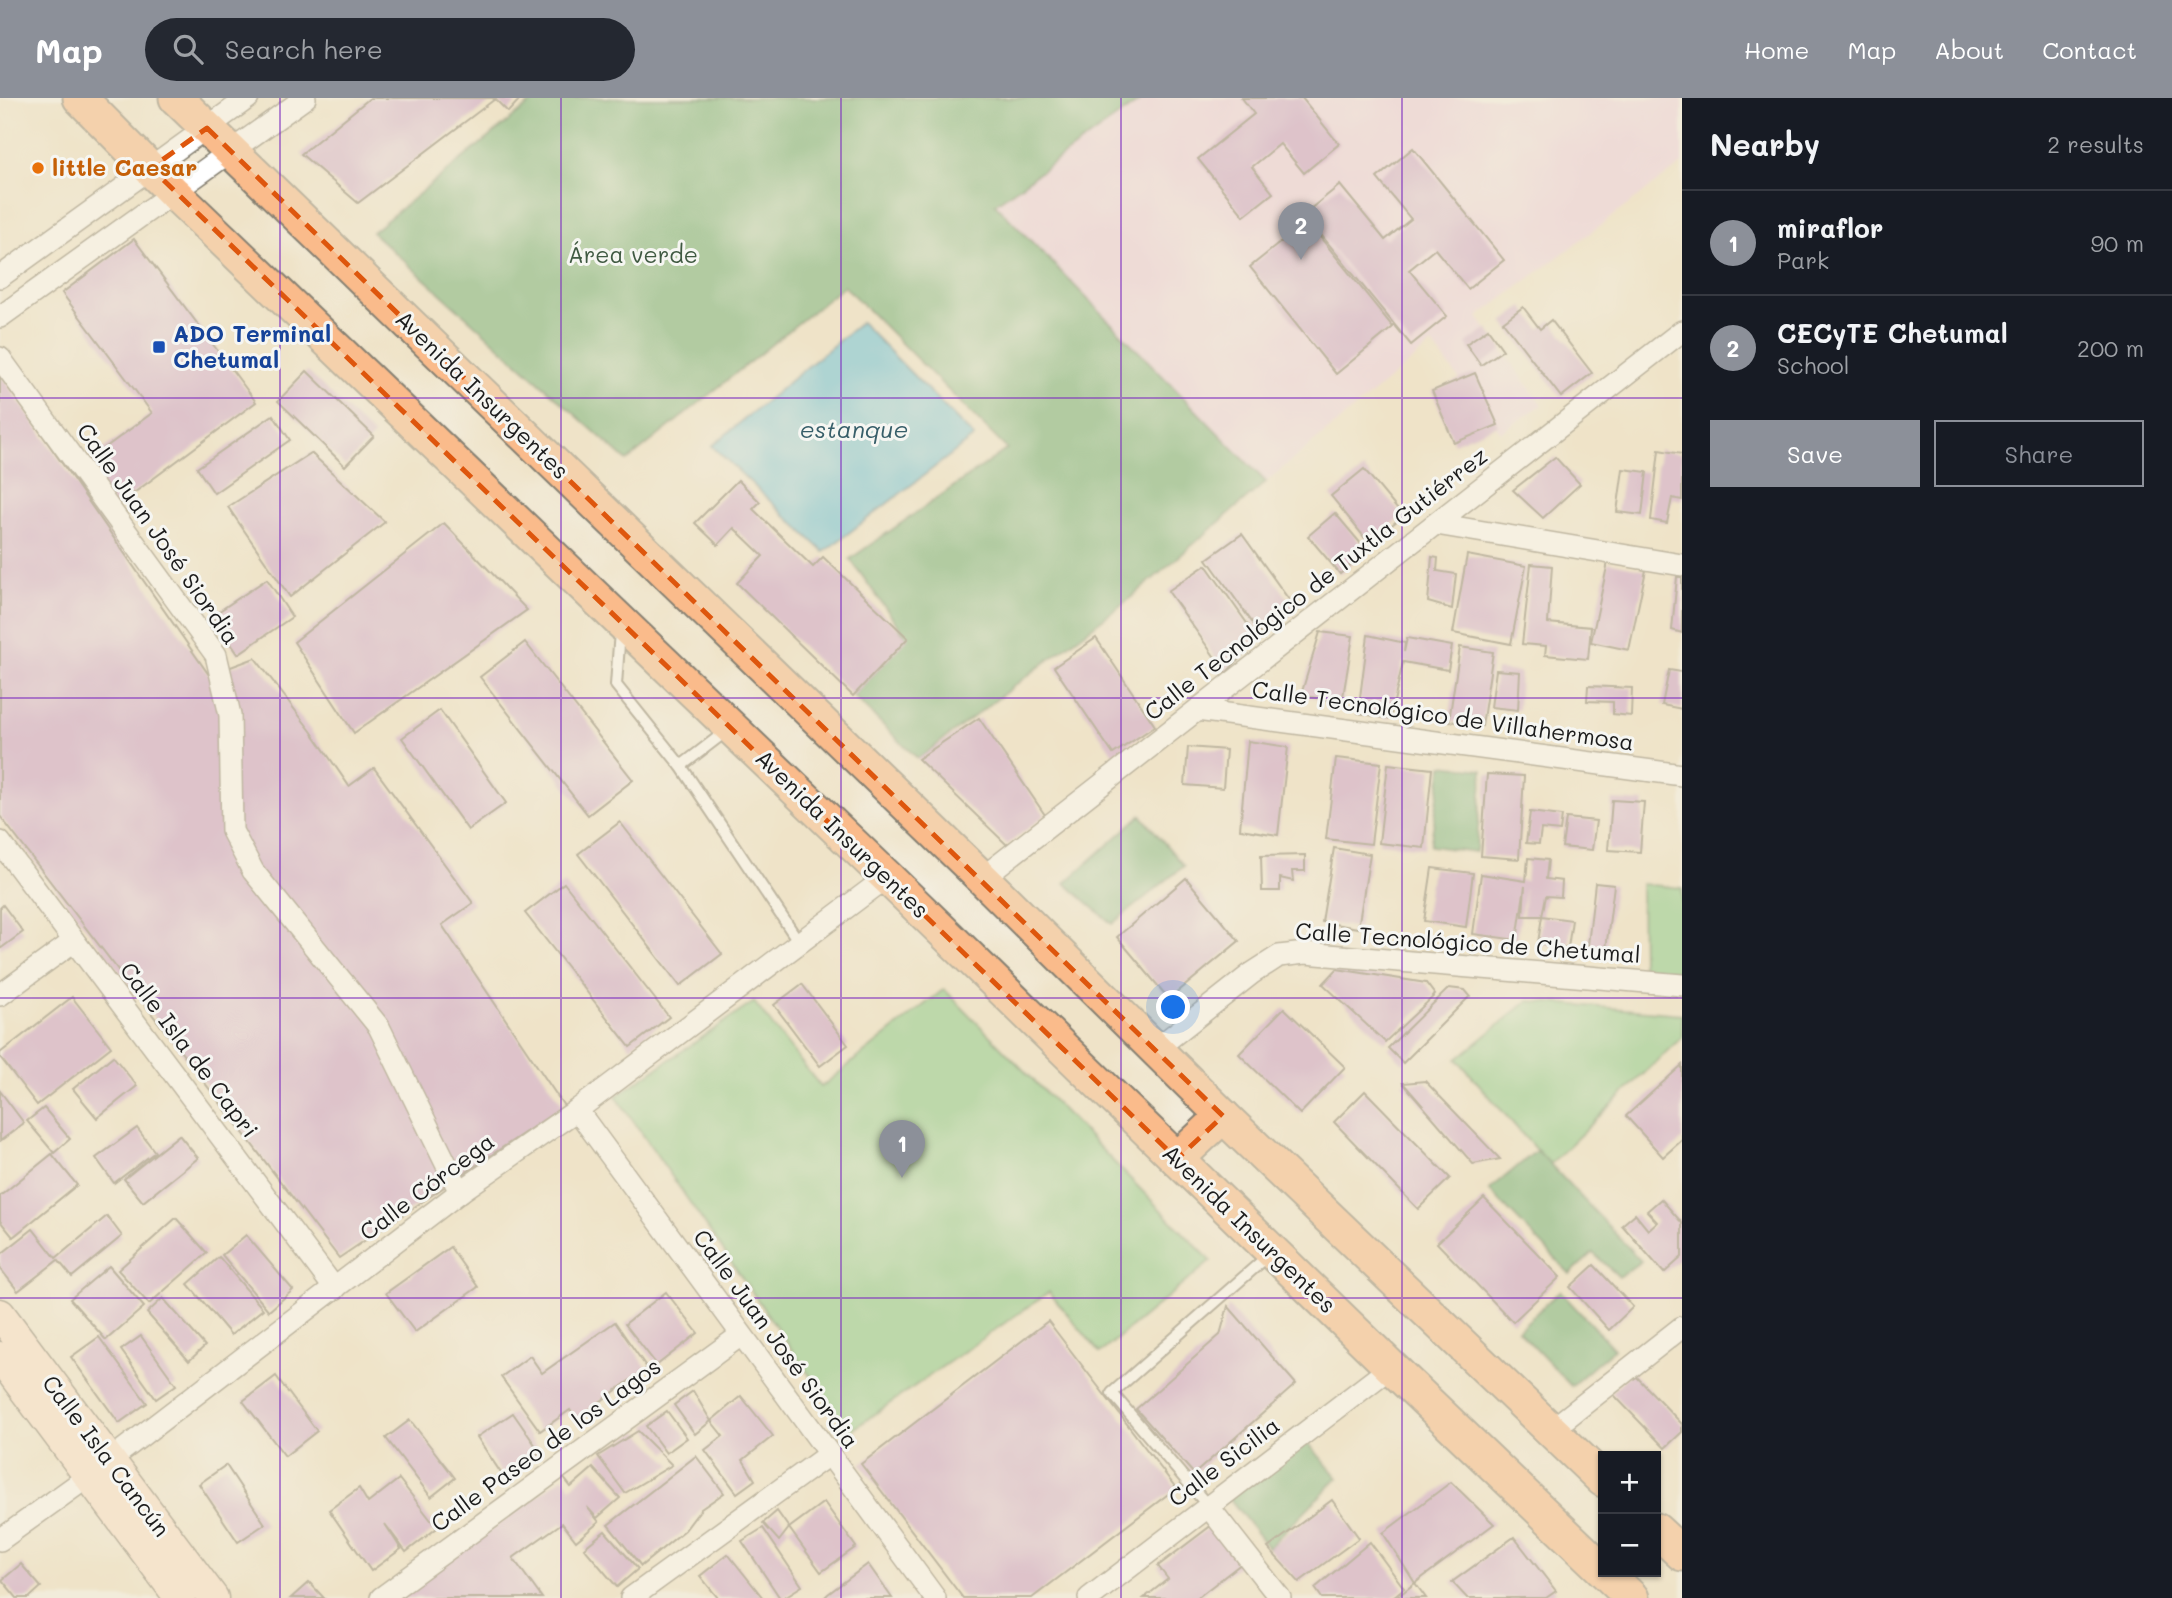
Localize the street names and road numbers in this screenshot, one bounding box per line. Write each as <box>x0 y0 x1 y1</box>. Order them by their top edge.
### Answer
street label: Avenida Insurgentes <box>390 304 576 485</box>
street label: Calle Juan José Siordia <box>71 417 247 650</box>
street label: Calle Tecnológico de Tuxtla Gutiérrez <box>1138 440 1493 727</box>
street label: Calle Tecnológico de Villahermosa <box>1250 673 1636 757</box>
street label: Avenida Insurgentes <box>750 743 936 924</box>
street label: Calle Tecnológico de Chetumal <box>1294 915 1642 969</box>
street label: Calle Isla de Capri <box>114 956 266 1143</box>
street label: Calle Córcega <box>353 1126 500 1247</box>
street label: Avenida Insurgentes <box>1157 1138 1343 1319</box>
street label: Calle Juan José Siordia <box>687 1223 866 1454</box>
street label: Calle Paseo de los Lagos <box>424 1351 666 1538</box>
street label: Calle Isla Cancún <box>36 1369 177 1542</box>
street label: Calle Sicilia <box>1162 1410 1285 1513</box>

